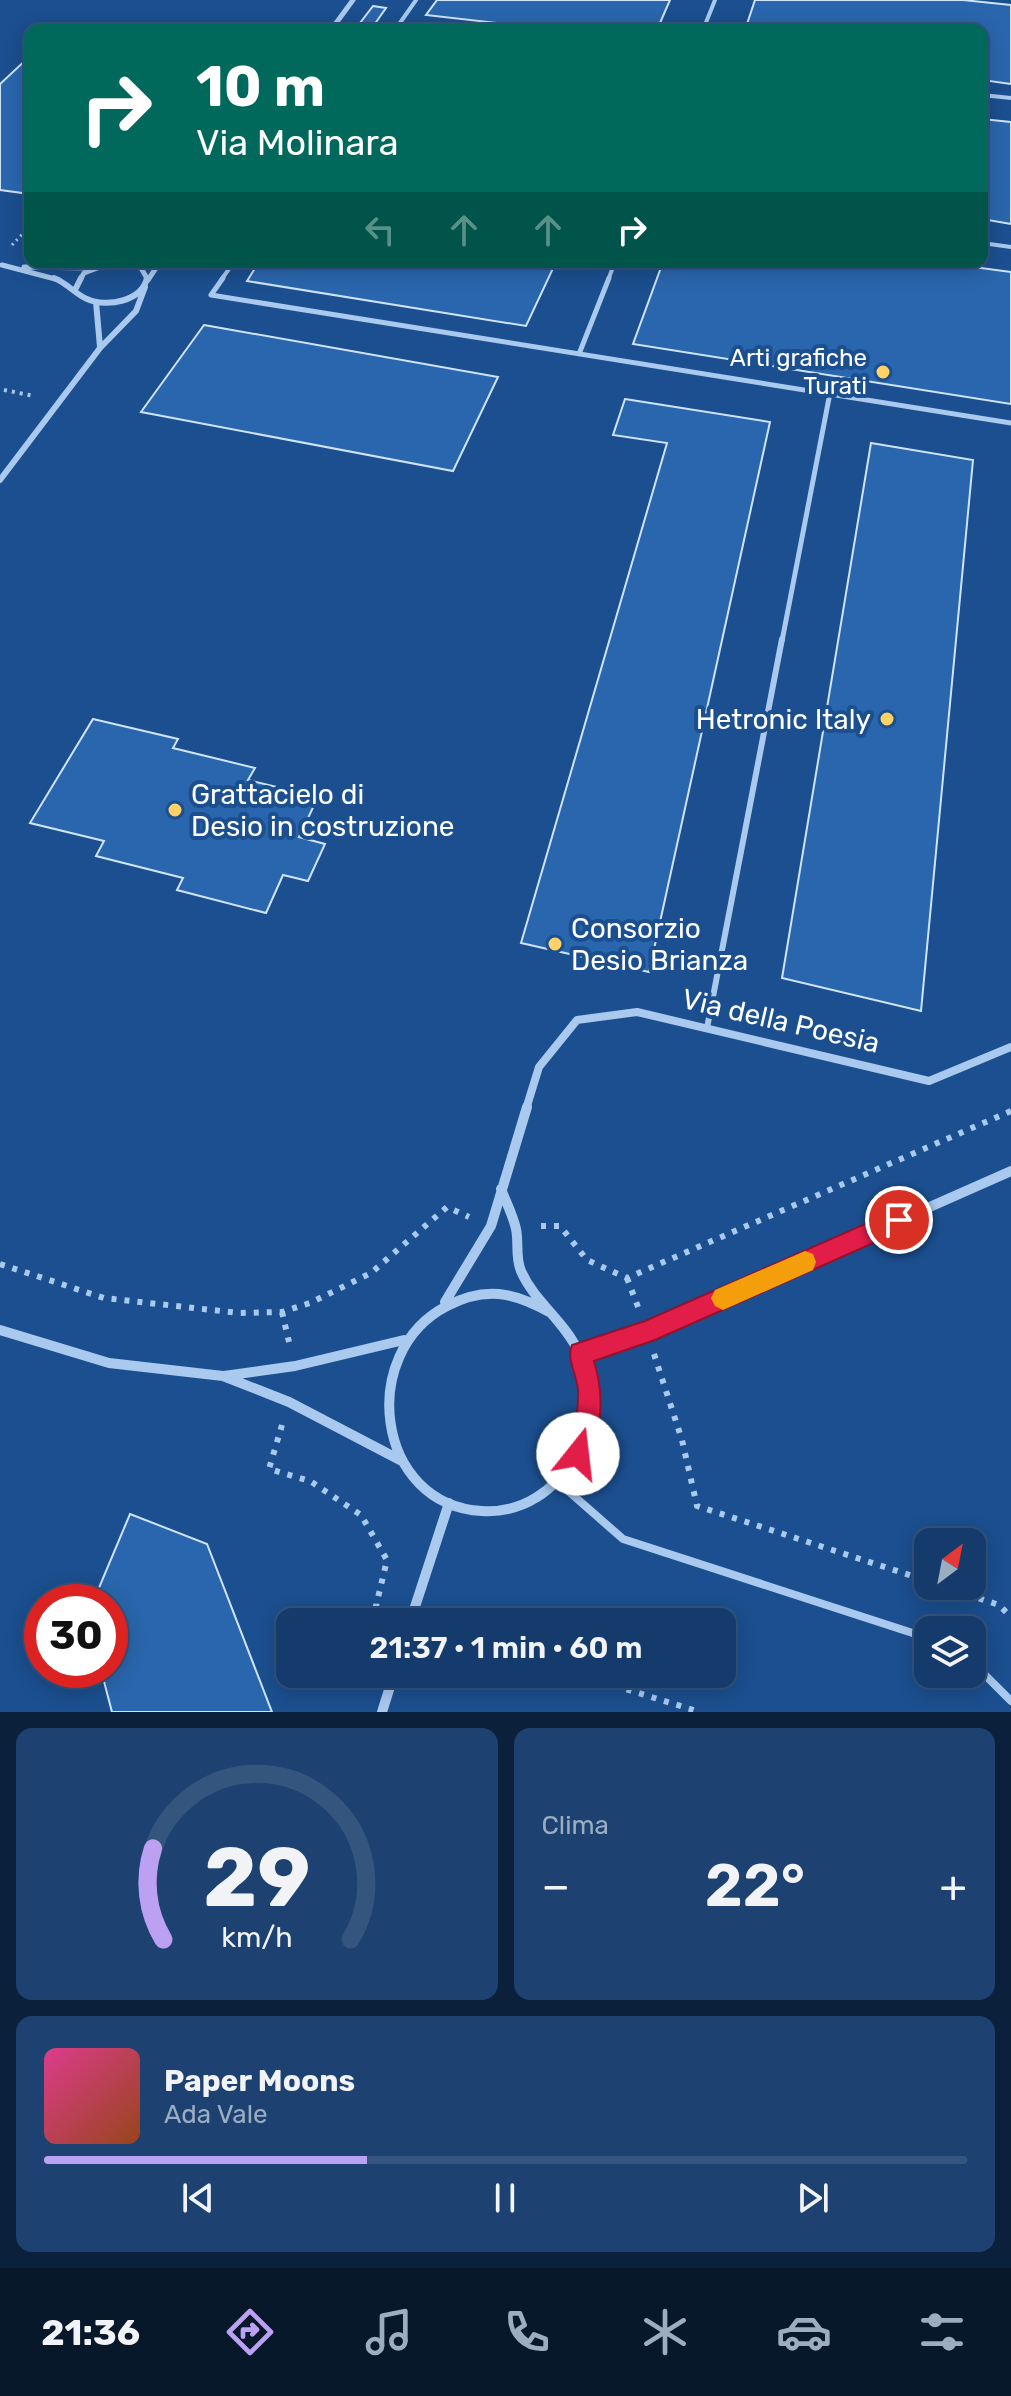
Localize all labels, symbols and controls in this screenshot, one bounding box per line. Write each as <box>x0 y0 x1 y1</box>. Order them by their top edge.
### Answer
text: 10 m <box>196 54 325 120</box>
icon: right <box>64 56 168 160</box>
text: Via Molinara <box>196 121 399 164</box>
icon: left <box>358 208 402 252</box>
icon: ahead <box>442 208 486 252</box>
icon: ahead <box>526 208 570 252</box>
icon: right <box>610 208 654 252</box>
place label: Arti grafiche Turati <box>730 344 867 400</box>
marker: Arti grafiche Turati <box>874 363 892 381</box>
place label: Hetronic Italy <box>696 703 871 736</box>
marker: Hetronic Italy <box>878 710 896 728</box>
place label: Grattacielo di Desio in costruzione <box>191 778 455 843</box>
marker: Grattacielo di Desio in costruzione <box>166 801 184 819</box>
place label: Consorzio Desio Brianza <box>571 912 748 977</box>
marker: Consorzio Desio Brianza <box>546 935 564 953</box>
street label: Via della Poesia <box>679 982 883 1060</box>
pin <box>865 1186 933 1254</box>
icon: arrive <box>877 1198 921 1242</box>
position arrow <box>536 1412 620 1496</box>
north arrow <box>914 1528 986 1600</box>
map controls <box>914 1528 986 1688</box>
speed limit sign: 30 <box>24 1584 128 1688</box>
button: layers <box>914 1616 986 1688</box>
text: 21:37 · 1 min · 60 m <box>370 1630 642 1666</box>
text: Clima <box>542 1810 609 1841</box>
text: 29 <box>203 1828 310 1927</box>
text: 22° <box>705 1850 805 1921</box>
text: − <box>542 1860 570 1912</box>
text: + <box>940 1860 967 1912</box>
text: km/h <box>221 1920 292 1954</box>
text: Paper Moons <box>164 2063 355 2099</box>
text: Ada Vale <box>164 2099 268 2130</box>
icon: previous <box>176 2176 220 2220</box>
icon: pause <box>483 2176 527 2220</box>
icon: next <box>791 2176 835 2220</box>
icon: directions <box>222 2304 278 2360</box>
icon: music <box>361 2304 417 2360</box>
icon: phone <box>499 2304 555 2360</box>
icon: climate <box>637 2304 693 2360</box>
icon: car <box>776 2304 832 2360</box>
icon: filters <box>914 2304 970 2360</box>
text: 21:36 <box>41 2311 140 2354</box>

